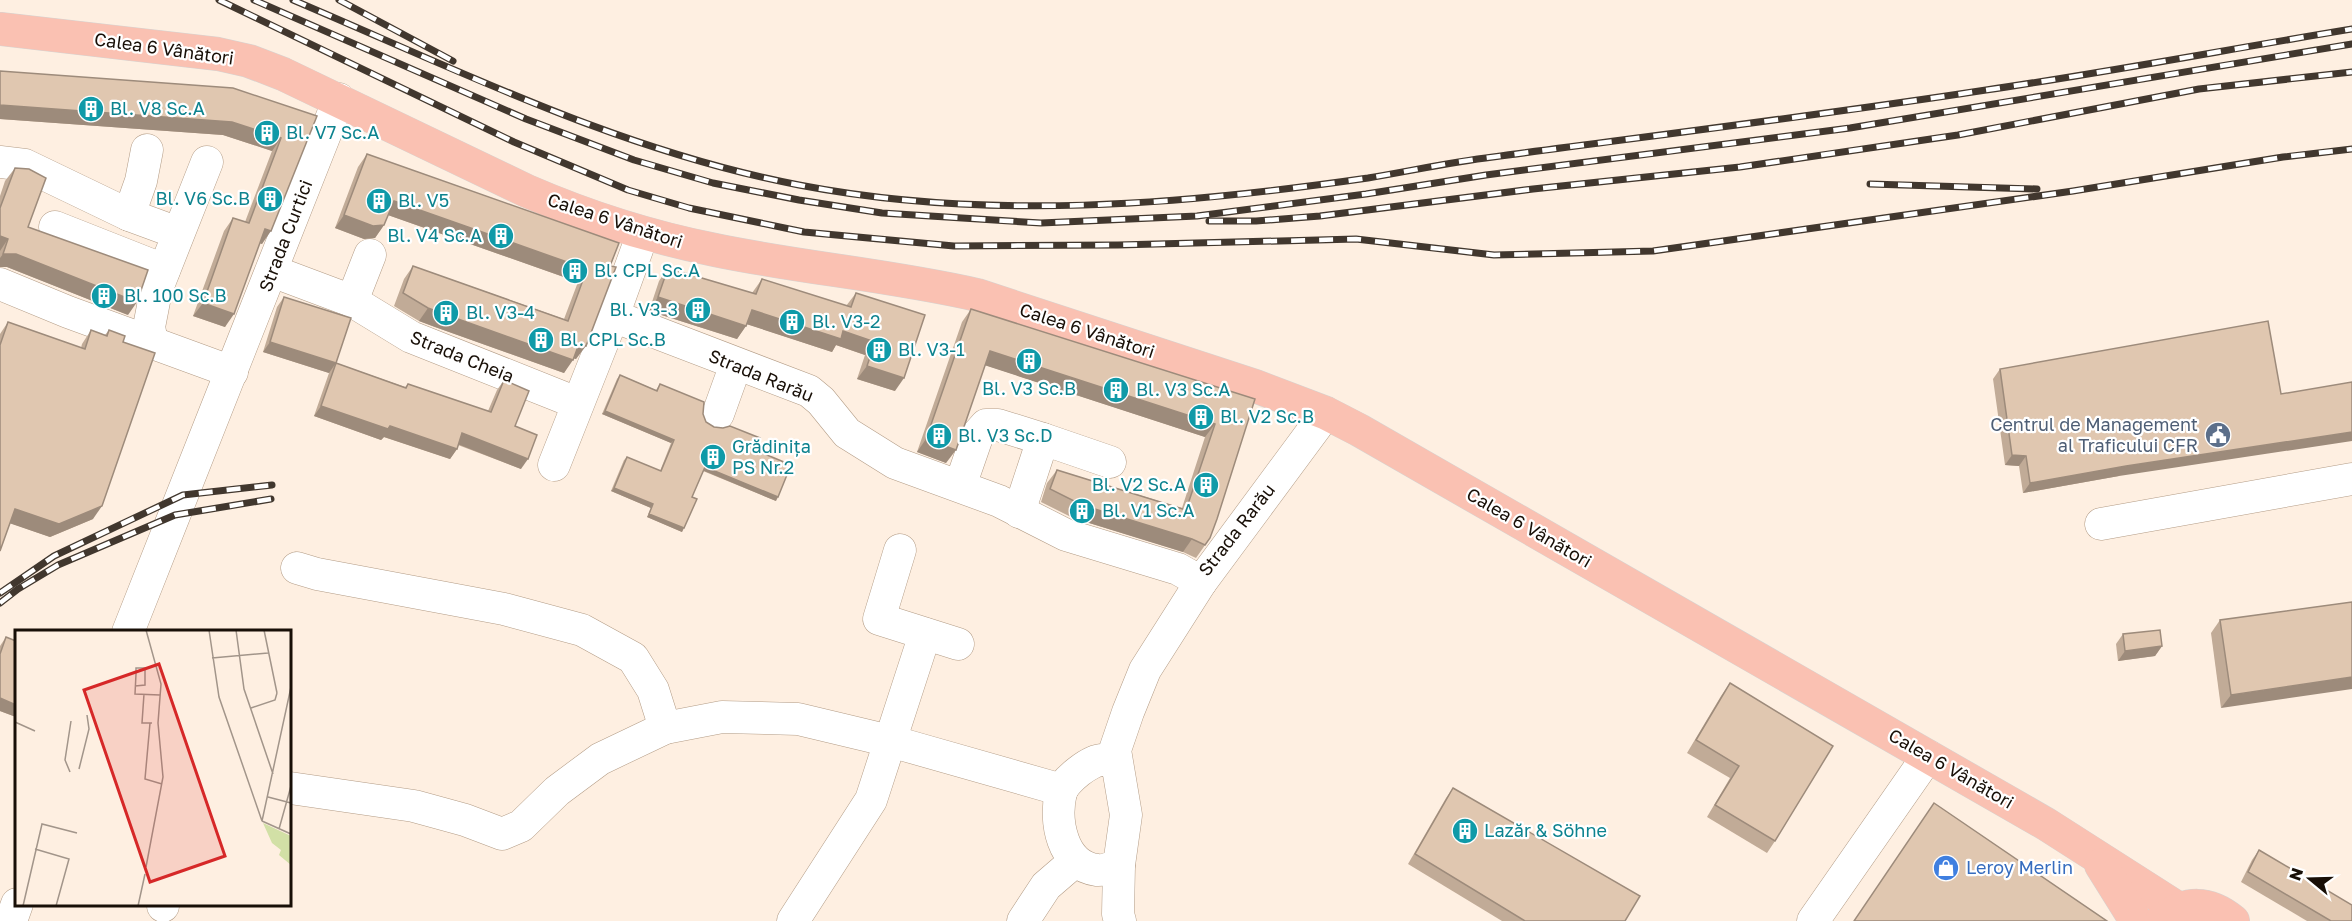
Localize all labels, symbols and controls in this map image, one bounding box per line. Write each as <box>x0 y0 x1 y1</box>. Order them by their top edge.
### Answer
street label: Calea 6 Vânători <box>93 27 235 69</box>
building icon: Bl. V8 Sc.A <box>76 94 106 124</box>
place label: Bl. V8 Sc.A <box>110 97 205 119</box>
building icon: Bl. V7 Sc.A <box>252 118 282 148</box>
place label: Bl. V7 Sc.A <box>286 121 379 143</box>
street label: Strada Curtici <box>254 176 317 295</box>
building icon: Bl. V6 Sc.B <box>255 184 285 214</box>
building icon: Bl. V5 <box>364 186 394 216</box>
place label: Bl. V6 Sc.B <box>156 187 250 209</box>
street label: Calea 6 Vânători <box>545 188 686 252</box>
place label: Bl. V5 <box>398 189 449 211</box>
building icon: Bl. V4 Sc.A <box>486 221 516 251</box>
place label: Bl. V4 Sc.A <box>387 224 482 246</box>
building icon: Bl. CPL Sc.A <box>560 256 590 286</box>
place label: Bl. CPL Sc.A <box>594 259 700 281</box>
building icon: Bl. 100 Sc.B <box>89 281 119 311</box>
place label: Bl. 100 Sc.B <box>124 284 227 306</box>
building icon: Bl. V3-3 <box>683 295 713 325</box>
building icon: Bl. V3-4 <box>431 298 461 328</box>
place label: Bl. V3-3 <box>609 298 678 320</box>
street label: Calea 6 Vânători <box>1017 298 1158 362</box>
place label: Bl. V3-4 <box>466 301 535 323</box>
building icon: Bl. V3-2 <box>777 307 807 337</box>
place label: Bl. V3-2 <box>812 310 881 332</box>
street label: Strada Cheia <box>407 325 517 387</box>
building icon: Bl. CPL Sc.B <box>526 325 556 355</box>
place label: Bl. CPL Sc.B <box>560 328 666 350</box>
building icon: Bl. V3-1 <box>864 335 894 365</box>
place label: Bl. V3-1 <box>898 338 965 360</box>
street label: Strada Rarău <box>706 344 817 406</box>
building icon: Bl. V3 Sc.B <box>1014 346 1044 376</box>
building icon: Bl. V3 Sc.A <box>1101 375 1131 405</box>
place label: Bl. V3 Sc.B <box>982 377 1076 399</box>
place label: Bl. V3 Sc.A <box>1136 378 1230 400</box>
building icon: Bl. V2 Sc.B <box>1186 402 1216 432</box>
place label: Bl. V2 Sc.B <box>1220 405 1314 427</box>
place label: Centrul de Management al Traficului CFR <box>1990 413 2198 456</box>
public building icon: Centrul de Management al Traficului CFR <box>2203 420 2233 450</box>
building icon: Bl. V3 Sc.D <box>924 421 954 451</box>
place label: Bl. V3 Sc.D <box>958 424 1053 446</box>
place label: Grădinița PS Nr.2 <box>732 435 811 478</box>
building icon: Grădinița PS Nr.2 <box>698 442 728 472</box>
building icon: Bl. V2 Sc.A <box>1191 470 1221 500</box>
place label: Bl. V2 Sc.A <box>1092 473 1186 495</box>
street label: Strada Rarău <box>1193 479 1279 580</box>
street label: Calea 6 Vânători <box>1463 482 1596 572</box>
building icon: Bl. V1 Sc.A <box>1067 496 1097 526</box>
place label: Bl. V1 Sc.A <box>1102 499 1195 521</box>
inset map <box>15 630 291 906</box>
street label: Calea 6 Vânători <box>1885 723 2018 813</box>
building icon: Lazăr & Söhne <box>1450 816 1480 846</box>
place label: Lazăr & Söhne <box>1484 819 1607 841</box>
north arrow <box>2280 849 2340 909</box>
shop icon: Leroy Merlin <box>1931 853 1961 883</box>
place label: Leroy Merlin <box>1966 856 2073 878</box>
text: N <box>2284 865 2307 883</box>

